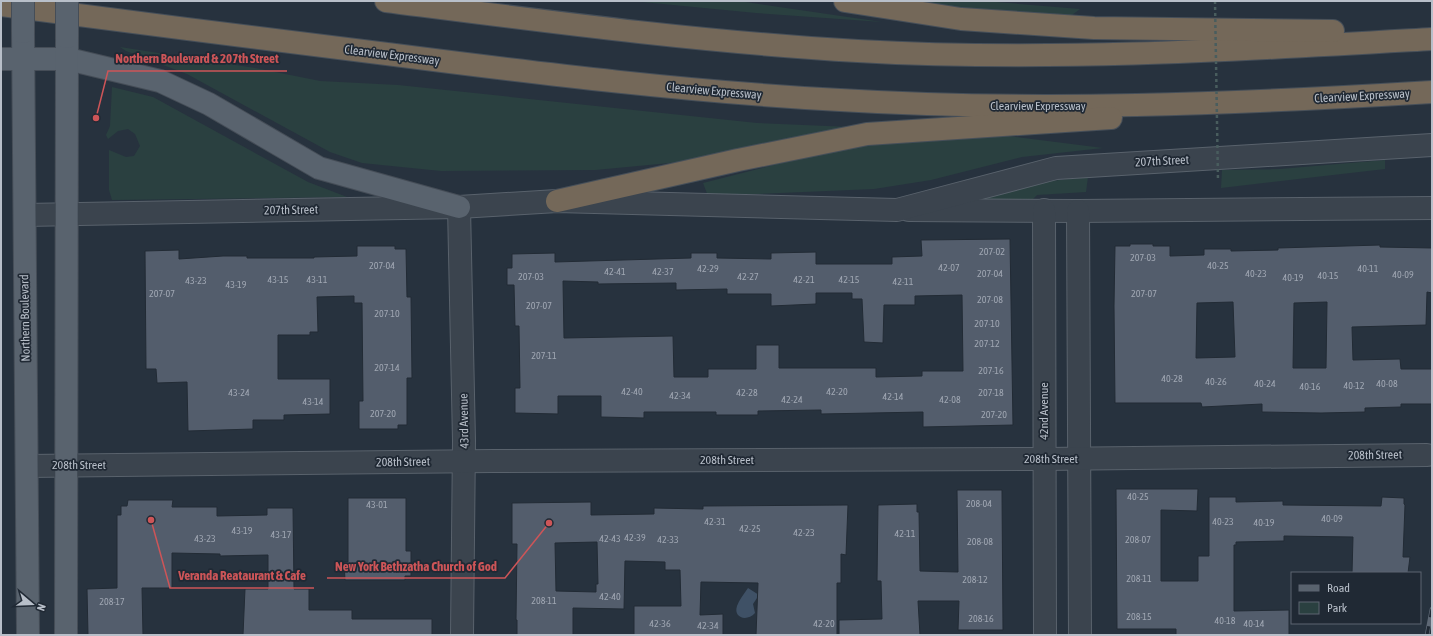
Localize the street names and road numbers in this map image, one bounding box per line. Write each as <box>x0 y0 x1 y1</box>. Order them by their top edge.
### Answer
street label: Clearview Expressway <box>344 42 440 68</box>
street label: Clearview Expressway <box>666 80 762 102</box>
street label: Clearview Expressway <box>1314 87 1410 105</box>
street label: Clearview Expressway <box>990 99 1086 113</box>
street label: 207th Street <box>1135 153 1190 169</box>
street label: 207th Street <box>264 203 319 217</box>
street label: Northern Boulevard <box>17 274 33 362</box>
street label: 42nd Avenue <box>1037 382 1051 440</box>
street label: 43rd Avenue <box>457 393 471 449</box>
street label: 208th Street <box>1348 448 1403 462</box>
street label: 208th Street <box>1024 452 1079 466</box>
street label: 208th Street <box>700 453 755 467</box>
street label: 208th Street <box>376 455 431 469</box>
street label: 208th Street <box>52 458 107 472</box>

